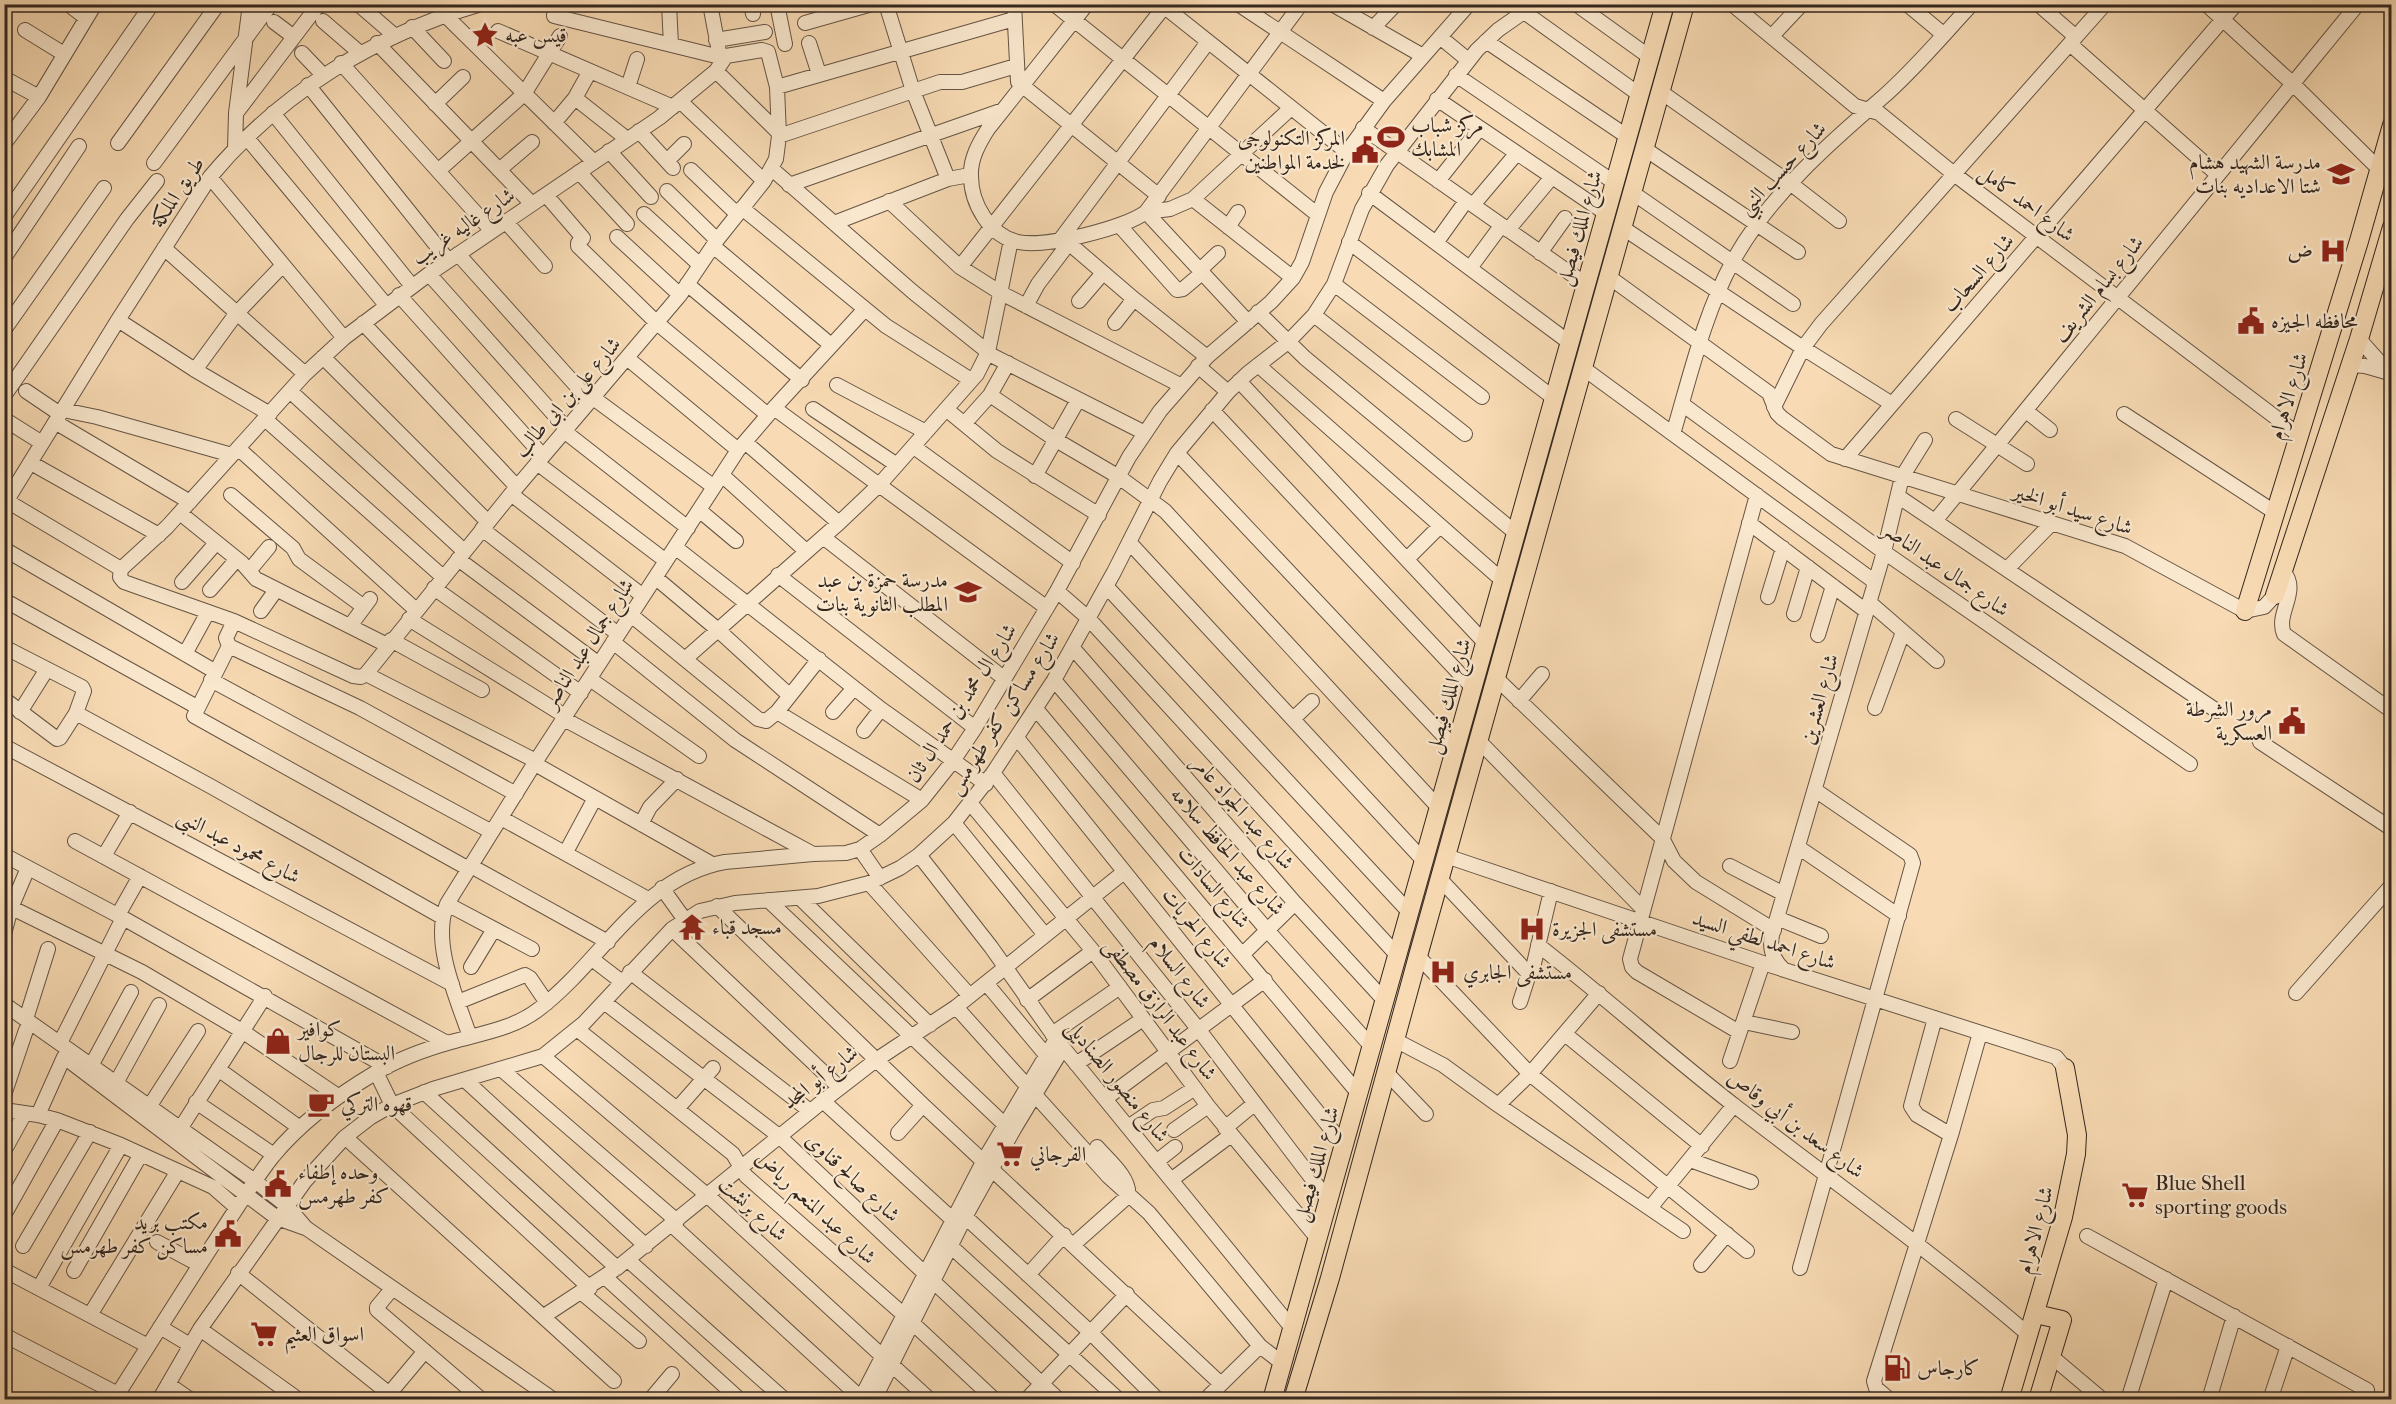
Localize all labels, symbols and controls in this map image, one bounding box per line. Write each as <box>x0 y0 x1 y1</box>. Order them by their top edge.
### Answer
place icon: قيس عبه <box>470 20 500 50</box>
place label: قيس عبه <box>505 23 567 49</box>
place label: مركز شباب المشابك <box>1411 113 1484 162</box>
street label: شارع حسب النبي <box>1733 117 1837 225</box>
sports icon: مركز شباب المشابك <box>1376 122 1406 152</box>
place label: المركز التكنولوجى لخدمة المواطنين <box>1238 126 1345 175</box>
public building icon: المركز التكنولوجى لخدمة المواطنين <box>1350 135 1380 165</box>
place label: مدرسة الشهيد هشام شتا الاعداديه بنات <box>2189 150 2321 199</box>
street label: طريق الملكة <box>144 152 210 233</box>
street label: شارع احمد كامل <box>1971 159 2079 251</box>
school or university icon: مدرسة الشهيد هشام شتا الاعداديه بنات <box>2326 159 2356 189</box>
street label: شارع الملك فيصل <box>1551 168 1613 290</box>
street label: شارع غاليه غريب <box>407 183 523 274</box>
street label: شارع السحاب <box>1937 229 2023 321</box>
street label: شارع بسام الشريف <box>2048 231 2153 351</box>
hospital icon: ض <box>2318 236 2348 266</box>
place label: ض <box>2288 239 2313 263</box>
public building icon: محافظه الجيزه <box>2236 306 2266 336</box>
place label: محافظه الجيزه <box>2271 309 2358 333</box>
street label: شارع على بن ابى طالب <box>508 332 630 466</box>
street label: شارع الاهرام <box>2263 350 2318 444</box>
street label: شارع سيد أبو الخير <box>2006 475 2137 545</box>
street label: شارع جمال عبد الناصر <box>1873 515 2014 626</box>
place label: مدرسة حمزة بن عبد المطلب الثانوية بنات <box>816 568 948 618</box>
street label: شارع جمال عبد الناصر <box>536 574 644 717</box>
school or university icon: مدرسة حمزة بن عبد المطلب الثانوية بنات <box>953 577 983 607</box>
street label: شارع ال محمد بن حمد ال ثان <box>901 619 1026 790</box>
street label: شارع مساكن كفر طهرمس <box>942 627 1069 802</box>
street label: شارع الملك فيصل <box>1420 636 1482 758</box>
street label: شارع العشرين <box>1795 651 1849 749</box>
place label: مرور الشرطة العسكرية <box>2186 697 2272 746</box>
public building icon: مرور الشرطة العسكرية <box>2277 706 2307 736</box>
street label: شارع عبد الجواد عامر <box>1182 750 1299 878</box>
street label: شارع عبد الحافظ سلامه <box>1161 782 1290 924</box>
street label: شارع محمود عبد النبى <box>171 804 305 894</box>
street label: شارع السادات <box>1168 841 1255 937</box>
street label: شارع الحريات <box>1153 883 1237 977</box>
street label: شارع احمد لطفي السيد <box>1687 906 1839 982</box>
temple icon: مسجد قباء <box>677 912 707 942</box>
hospital icon: مستشفى الجزيرة <box>1517 914 1547 944</box>
place label: مسجد قباء <box>712 915 782 940</box>
place label: مستشفى الجزيرة <box>1552 917 1657 944</box>
street label: شارع السلام <box>1140 931 1216 1017</box>
street label: شارع عبد الرازق مصطفى <box>1095 933 1222 1088</box>
hospital icon: مستشفى الجابري <box>1428 957 1458 987</box>
place label: مستشفى الجابري <box>1463 960 1572 988</box>
street label: شارع منصور الصناديلى <box>1057 1015 1175 1151</box>
place label: كوافير البستان للرجال <box>296 1017 395 1066</box>
shop icon: كوافير البستان للرجال <box>263 1026 293 1056</box>
street label: شارع أبو المجد <box>776 1038 866 1119</box>
street label: شارع سعد بن أبي وقاص <box>1719 1062 1871 1188</box>
cafe icon: قهوه التركي <box>306 1089 336 1119</box>
place label: قهوه التركي <box>341 1091 412 1121</box>
street label: شارع الملك فيصل <box>1288 1104 1350 1226</box>
street label: شارع صالح قناوى <box>797 1127 905 1231</box>
supermarket icon: الفرجاني <box>995 1139 1025 1169</box>
place label: الفرجاني <box>1030 1142 1086 1171</box>
street label: شارع عبد المنعم رياض <box>745 1145 881 1275</box>
place label: وحده إطفاء كفر طهرمس <box>298 1160 390 1210</box>
public building icon: وحده إطفاء كفر طهرمس <box>263 1169 293 1199</box>
place label: Blue Shell sporting goods <box>2155 1171 2287 1219</box>
street label: شارع برنشت <box>710 1172 792 1251</box>
supermarket icon: Blue Shell sporting goods <box>2120 1180 2150 1210</box>
street label: شارع الاهرام <box>2012 1184 2064 1278</box>
place label: مكتب بريد مساكن كفر طهرمس <box>60 1210 208 1260</box>
public building icon: مكتب بريد مساكن كفر طهرمس <box>213 1219 243 1249</box>
supermarket icon: اسواق العثيم <box>249 1319 279 1349</box>
place label: اسواق العثيم <box>284 1322 364 1355</box>
fuel station icon: كارجاس <box>1882 1353 1912 1383</box>
place label: كارجاس <box>1917 1356 1980 1380</box>

